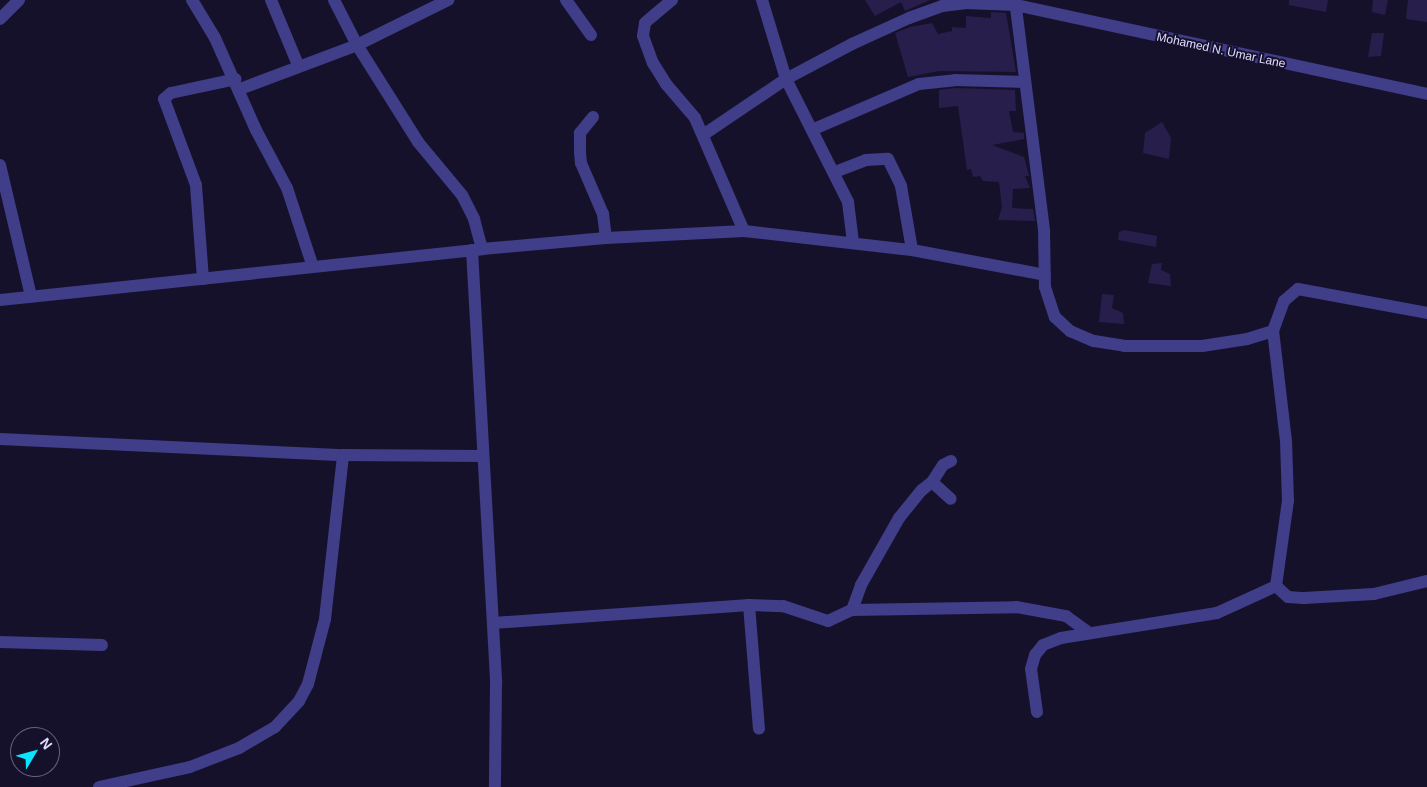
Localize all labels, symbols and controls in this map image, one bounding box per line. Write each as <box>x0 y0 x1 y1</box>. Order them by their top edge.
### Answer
street label: Mohamed N. Umar Lane <box>1155 30 1287 72</box>
north arrow <box>10 727 60 777</box>
text: N <box>37 735 56 752</box>

